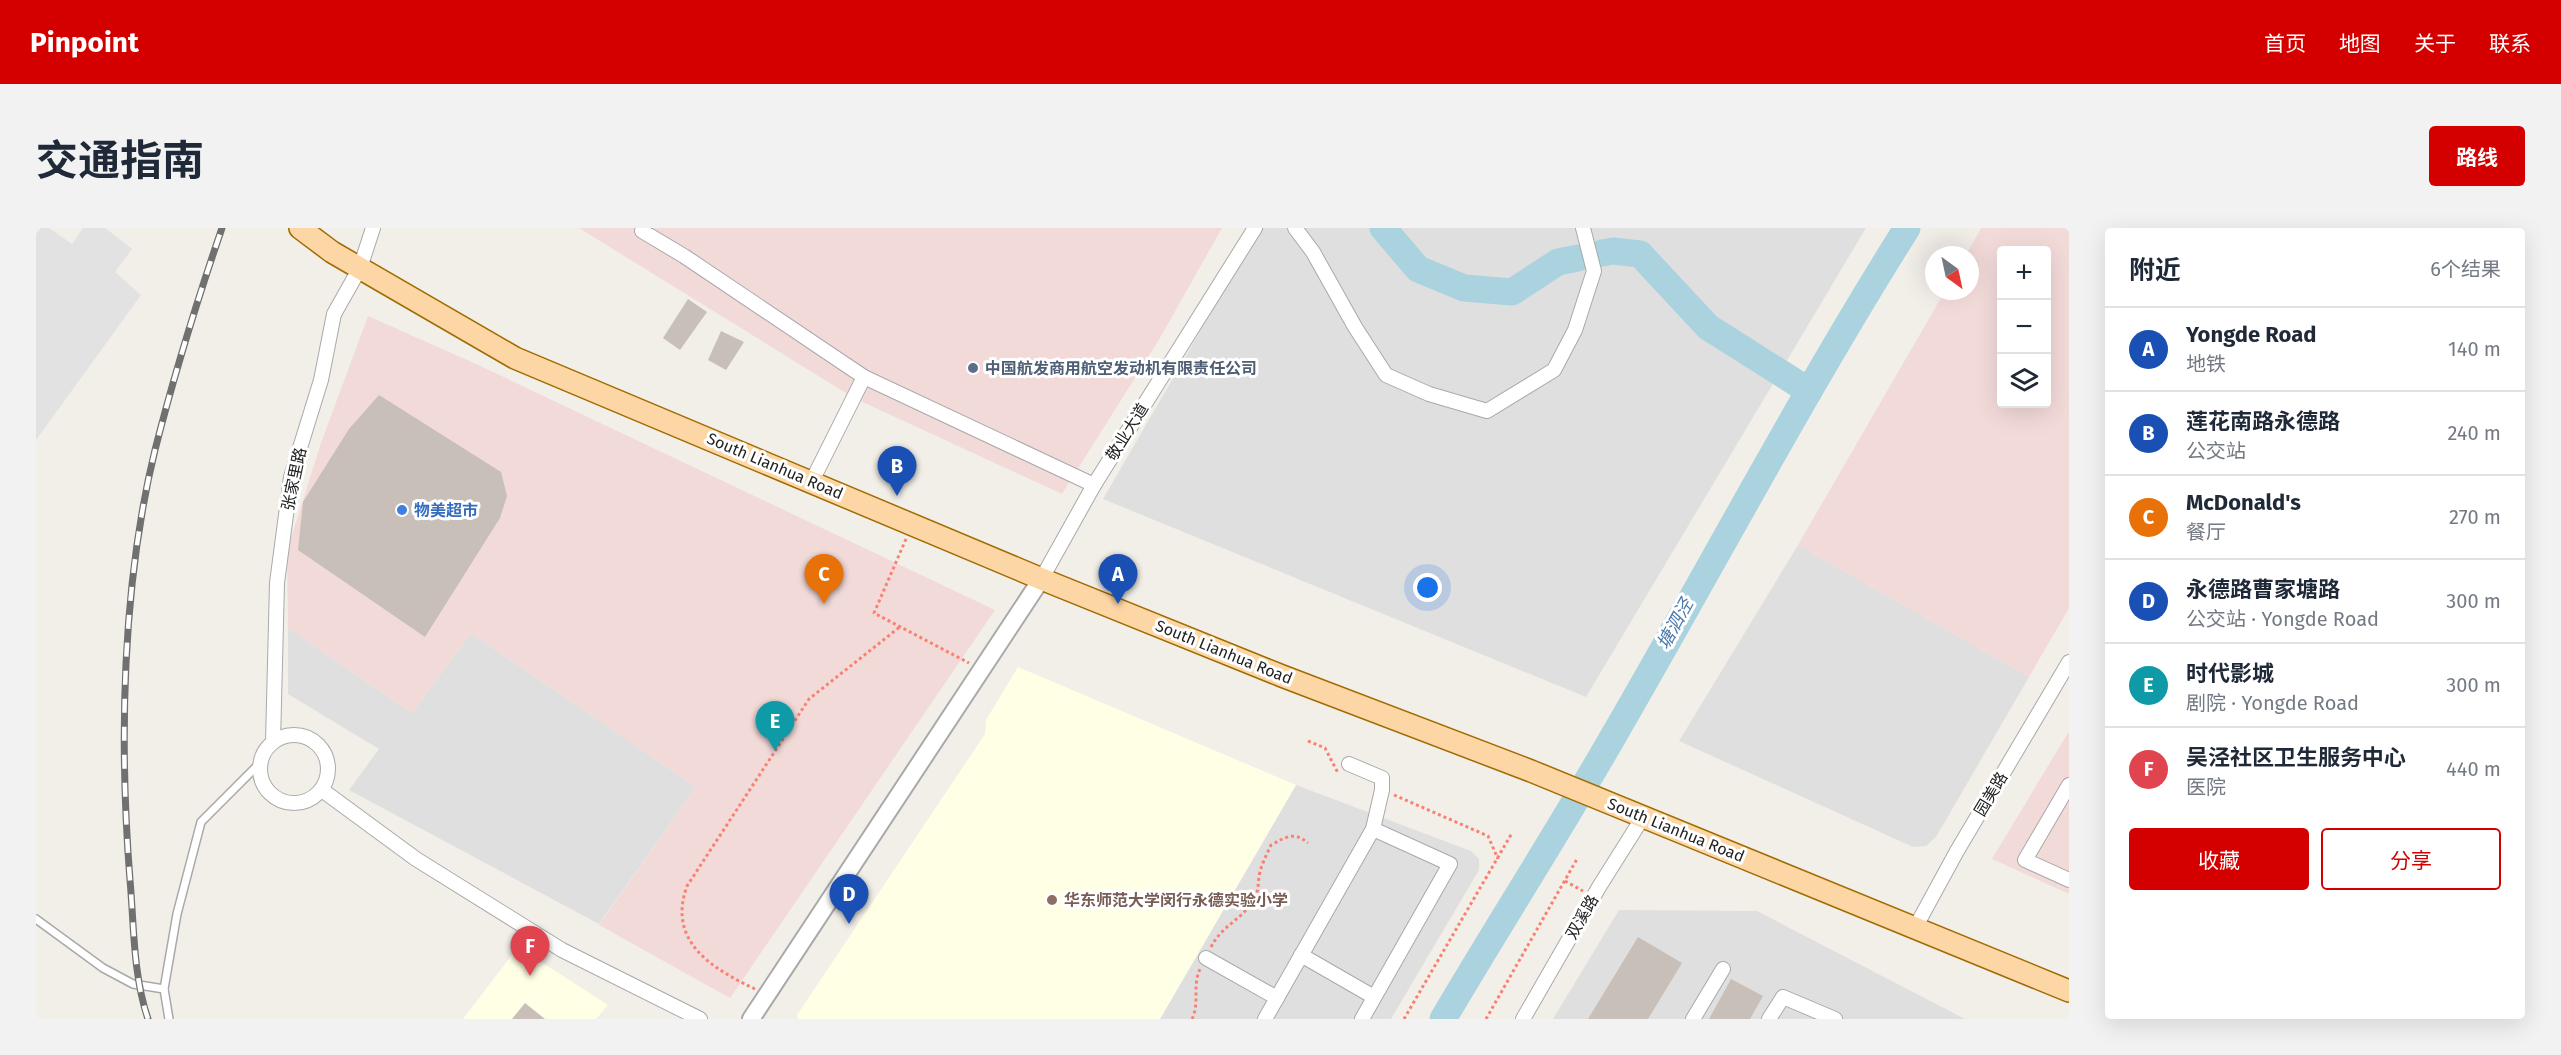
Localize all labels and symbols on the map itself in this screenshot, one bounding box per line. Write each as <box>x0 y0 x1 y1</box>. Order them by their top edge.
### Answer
north arrow <box>1925 246 1979 300</box>
place label: 中国航发商用航空发动机有限责任公司 <box>985 359 1257 378</box>
marker: 中国航发商用航空发动机有限责任公司 <box>966 361 980 375</box>
street label: 敬业大道 <box>1102 400 1152 464</box>
street label: South Lianhua Road <box>704 429 846 503</box>
street label: 张家里路 <box>278 446 310 512</box>
pin: B <box>878 446 916 496</box>
place label: 物美超市 <box>414 501 478 520</box>
marker: 物美超市 <box>395 503 409 517</box>
pin: C <box>804 554 844 604</box>
pin: A <box>1098 554 1138 604</box>
your location <box>1413 573 1442 602</box>
water label: 塘泗泾 <box>1652 593 1699 653</box>
street label: South Lianhua Road <box>1153 616 1295 688</box>
pin: E <box>756 702 794 751</box>
street label: 园美路 <box>1970 769 2012 819</box>
street label: South Lianhua Road <box>1605 794 1747 866</box>
pin: D <box>830 874 868 924</box>
place label: 华东师范大学闵行永德实验小学 <box>1064 891 1288 910</box>
street label: 双溪路 <box>1562 891 1602 943</box>
marker: 华东师范大学闵行永德实验小学 <box>1045 893 1059 907</box>
pin: F <box>510 926 550 976</box>

